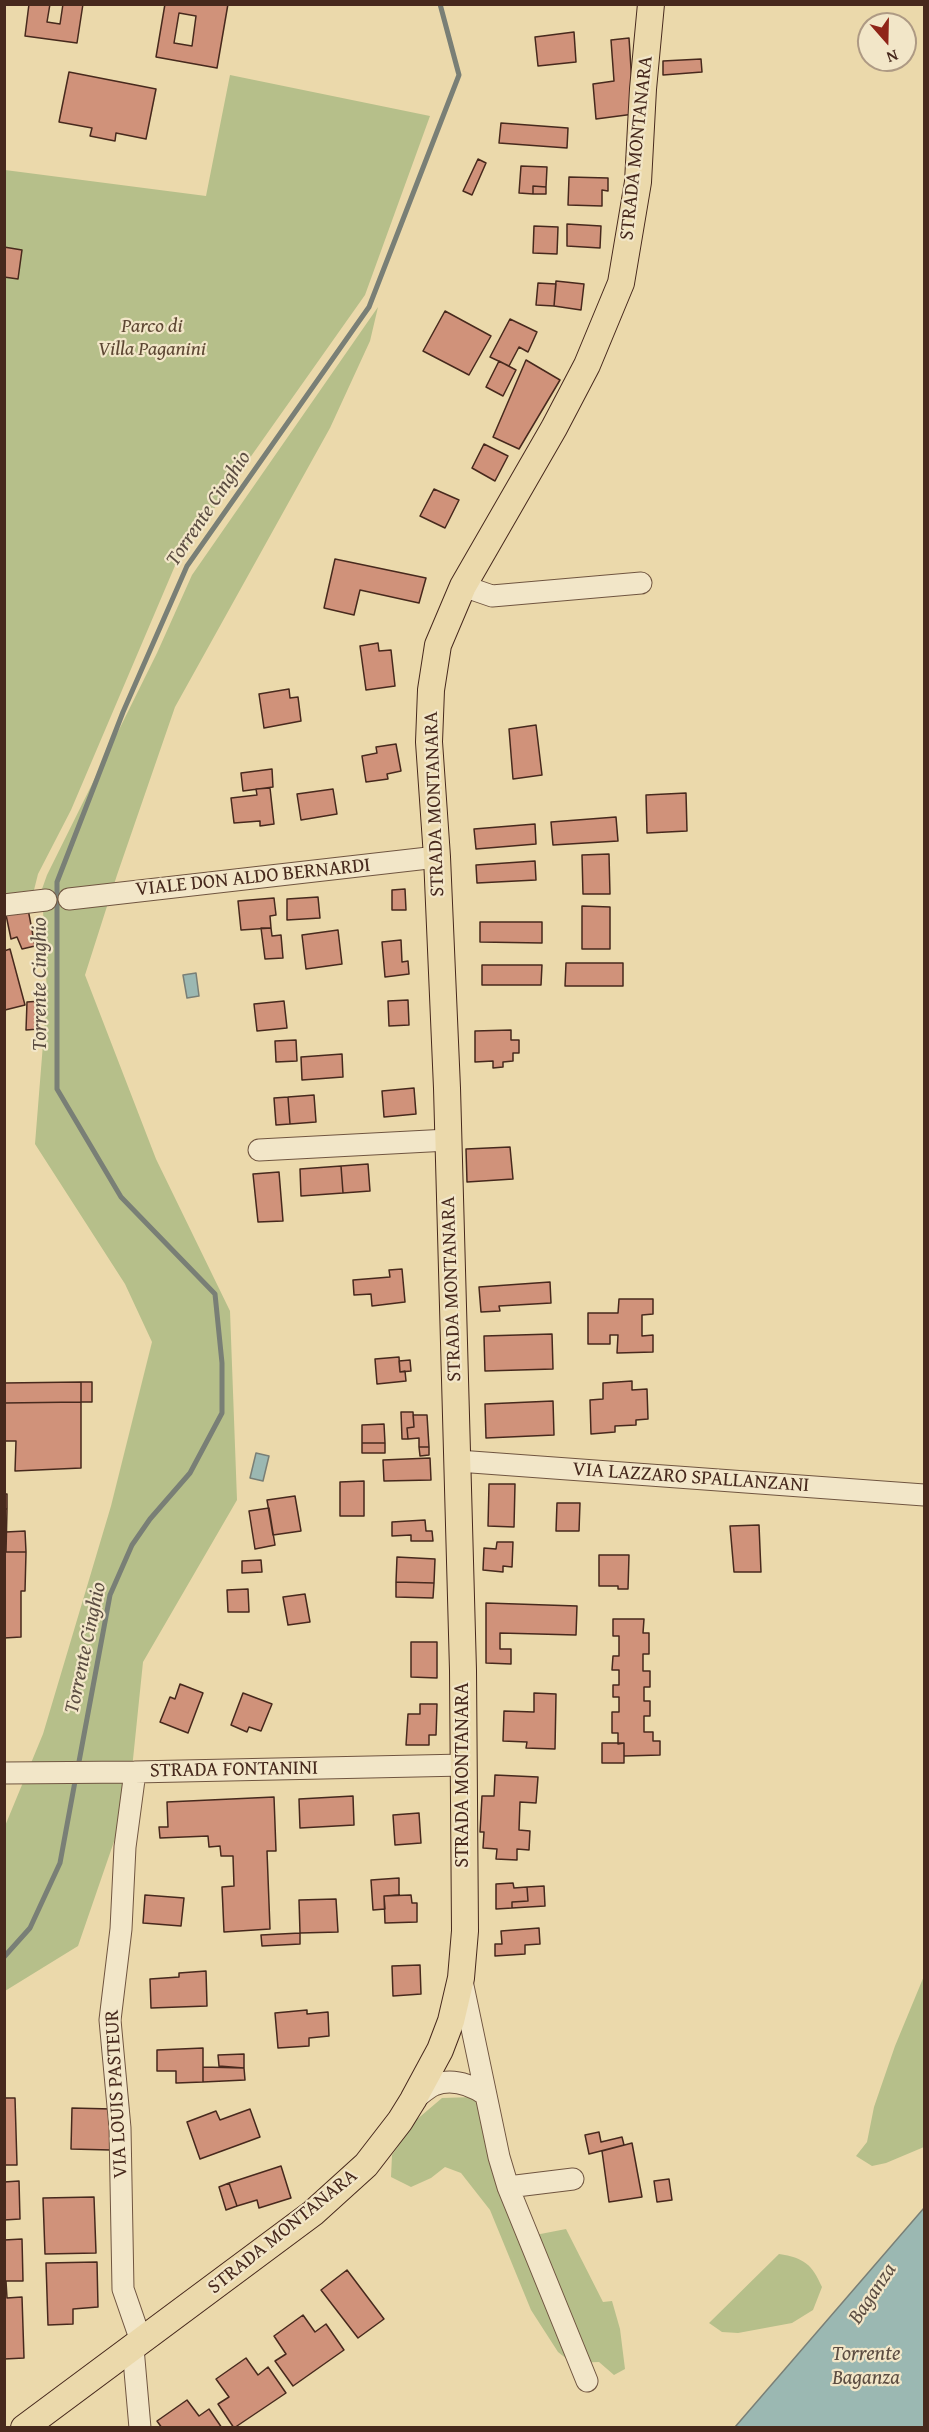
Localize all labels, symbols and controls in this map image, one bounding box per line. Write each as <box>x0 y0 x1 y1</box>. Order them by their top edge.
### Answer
north arrow <box>857 12 917 72</box>
text: N <box>883 44 902 70</box>
street label: STRADA MONTANARA <box>615 55 659 241</box>
park label: Parco di Villa Paganini <box>98 315 206 362</box>
water label: Torrente Cinghio <box>161 447 257 571</box>
street label: STRADA MONTANARA <box>420 711 450 897</box>
street label: VIALE DON ALDO BERNARDI <box>134 854 372 902</box>
water label: Torrente Cinghio <box>28 917 54 1051</box>
street label: STRADA MONTANARA <box>437 1196 467 1382</box>
street label: VIA LAZZARO SPALLANZANI <box>572 1458 810 1498</box>
water label: Torrente Cinghio <box>60 1580 112 1716</box>
street label: STRADA MONTANARA <box>451 1682 475 1868</box>
street label: STRADA FONTANINI <box>150 1757 318 1783</box>
street label: VIA LOUIS PASTEUR <box>101 2009 133 2179</box>
street label: STRADA MONTANARA <box>203 2164 363 2300</box>
water label: Baganza <box>844 2259 902 2329</box>
water label: Torrente Baganza <box>832 2342 900 2392</box>

